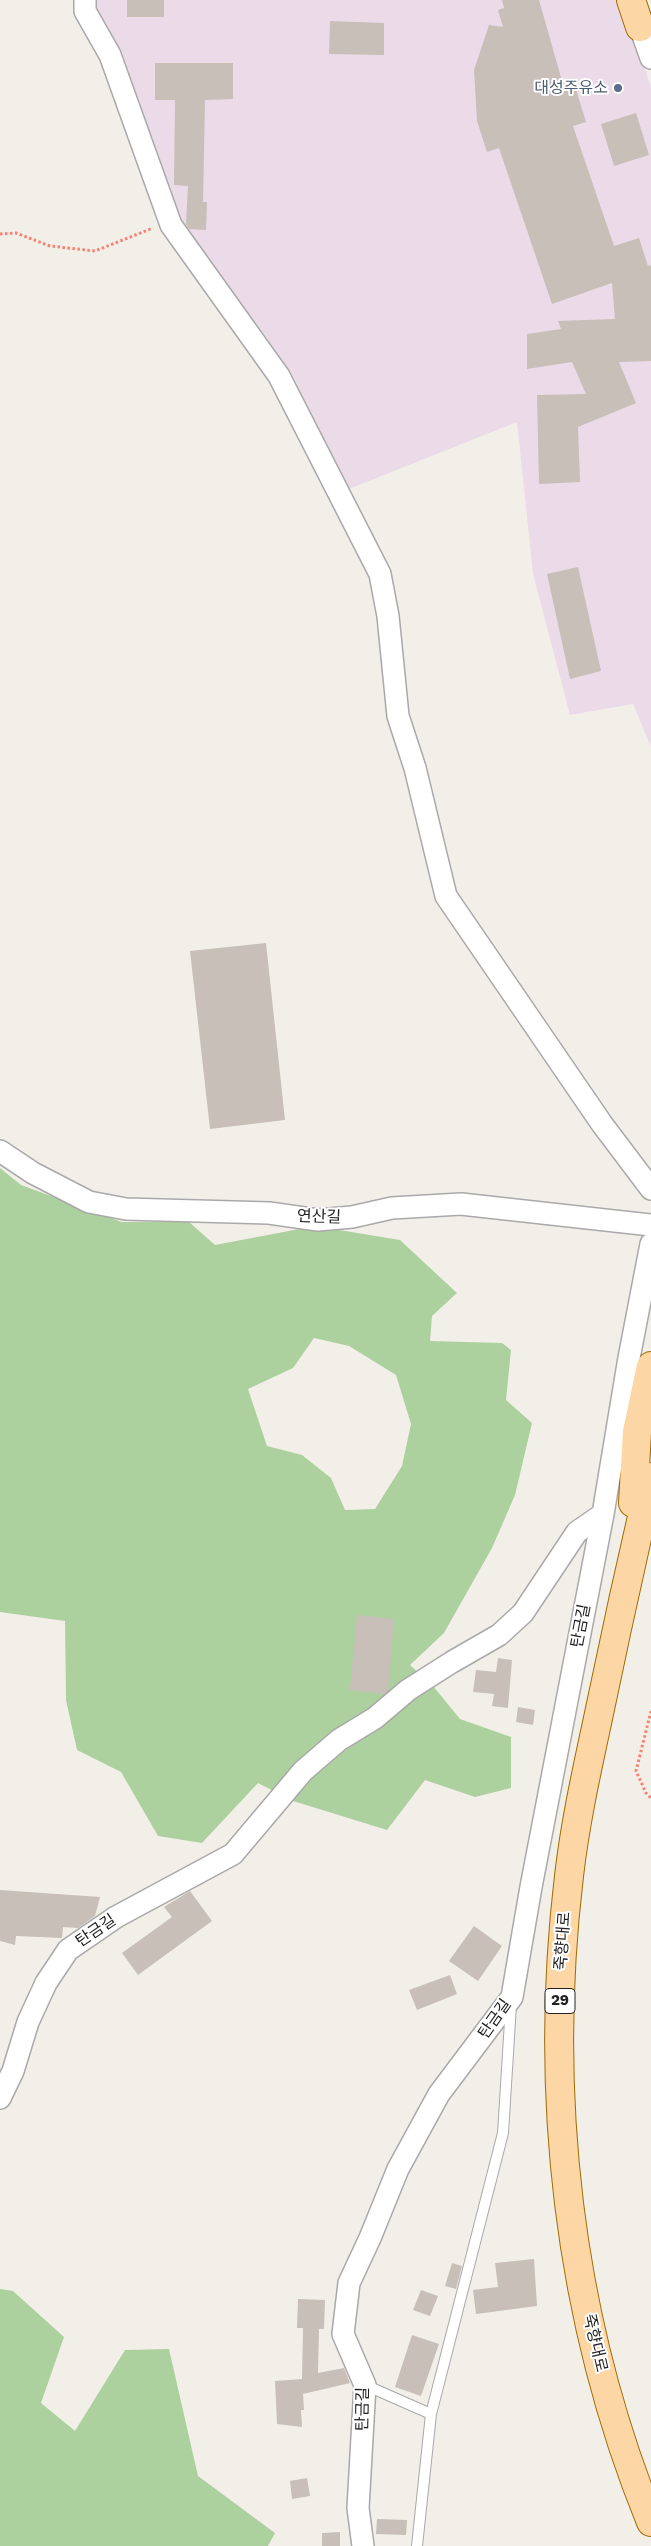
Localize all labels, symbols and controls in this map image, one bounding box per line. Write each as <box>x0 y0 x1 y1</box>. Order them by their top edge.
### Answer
place label: 대성주유소 <box>534 78 608 98</box>
marker: 대성주유소 <box>612 82 624 94</box>
street label: 연산길 <box>297 1207 341 1227</box>
street label: 탄금길 <box>567 1602 595 1650</box>
street label: 탄금길 <box>72 1911 120 1951</box>
street label: 죽향대로 <box>551 1911 575 1971</box>
road number: 29 <box>545 1988 575 2014</box>
street label: 탄금길 <box>474 1995 516 2043</box>
street label: 죽향대로 <box>579 2312 611 2374</box>
street label: 탄금길 <box>353 2387 373 2431</box>

